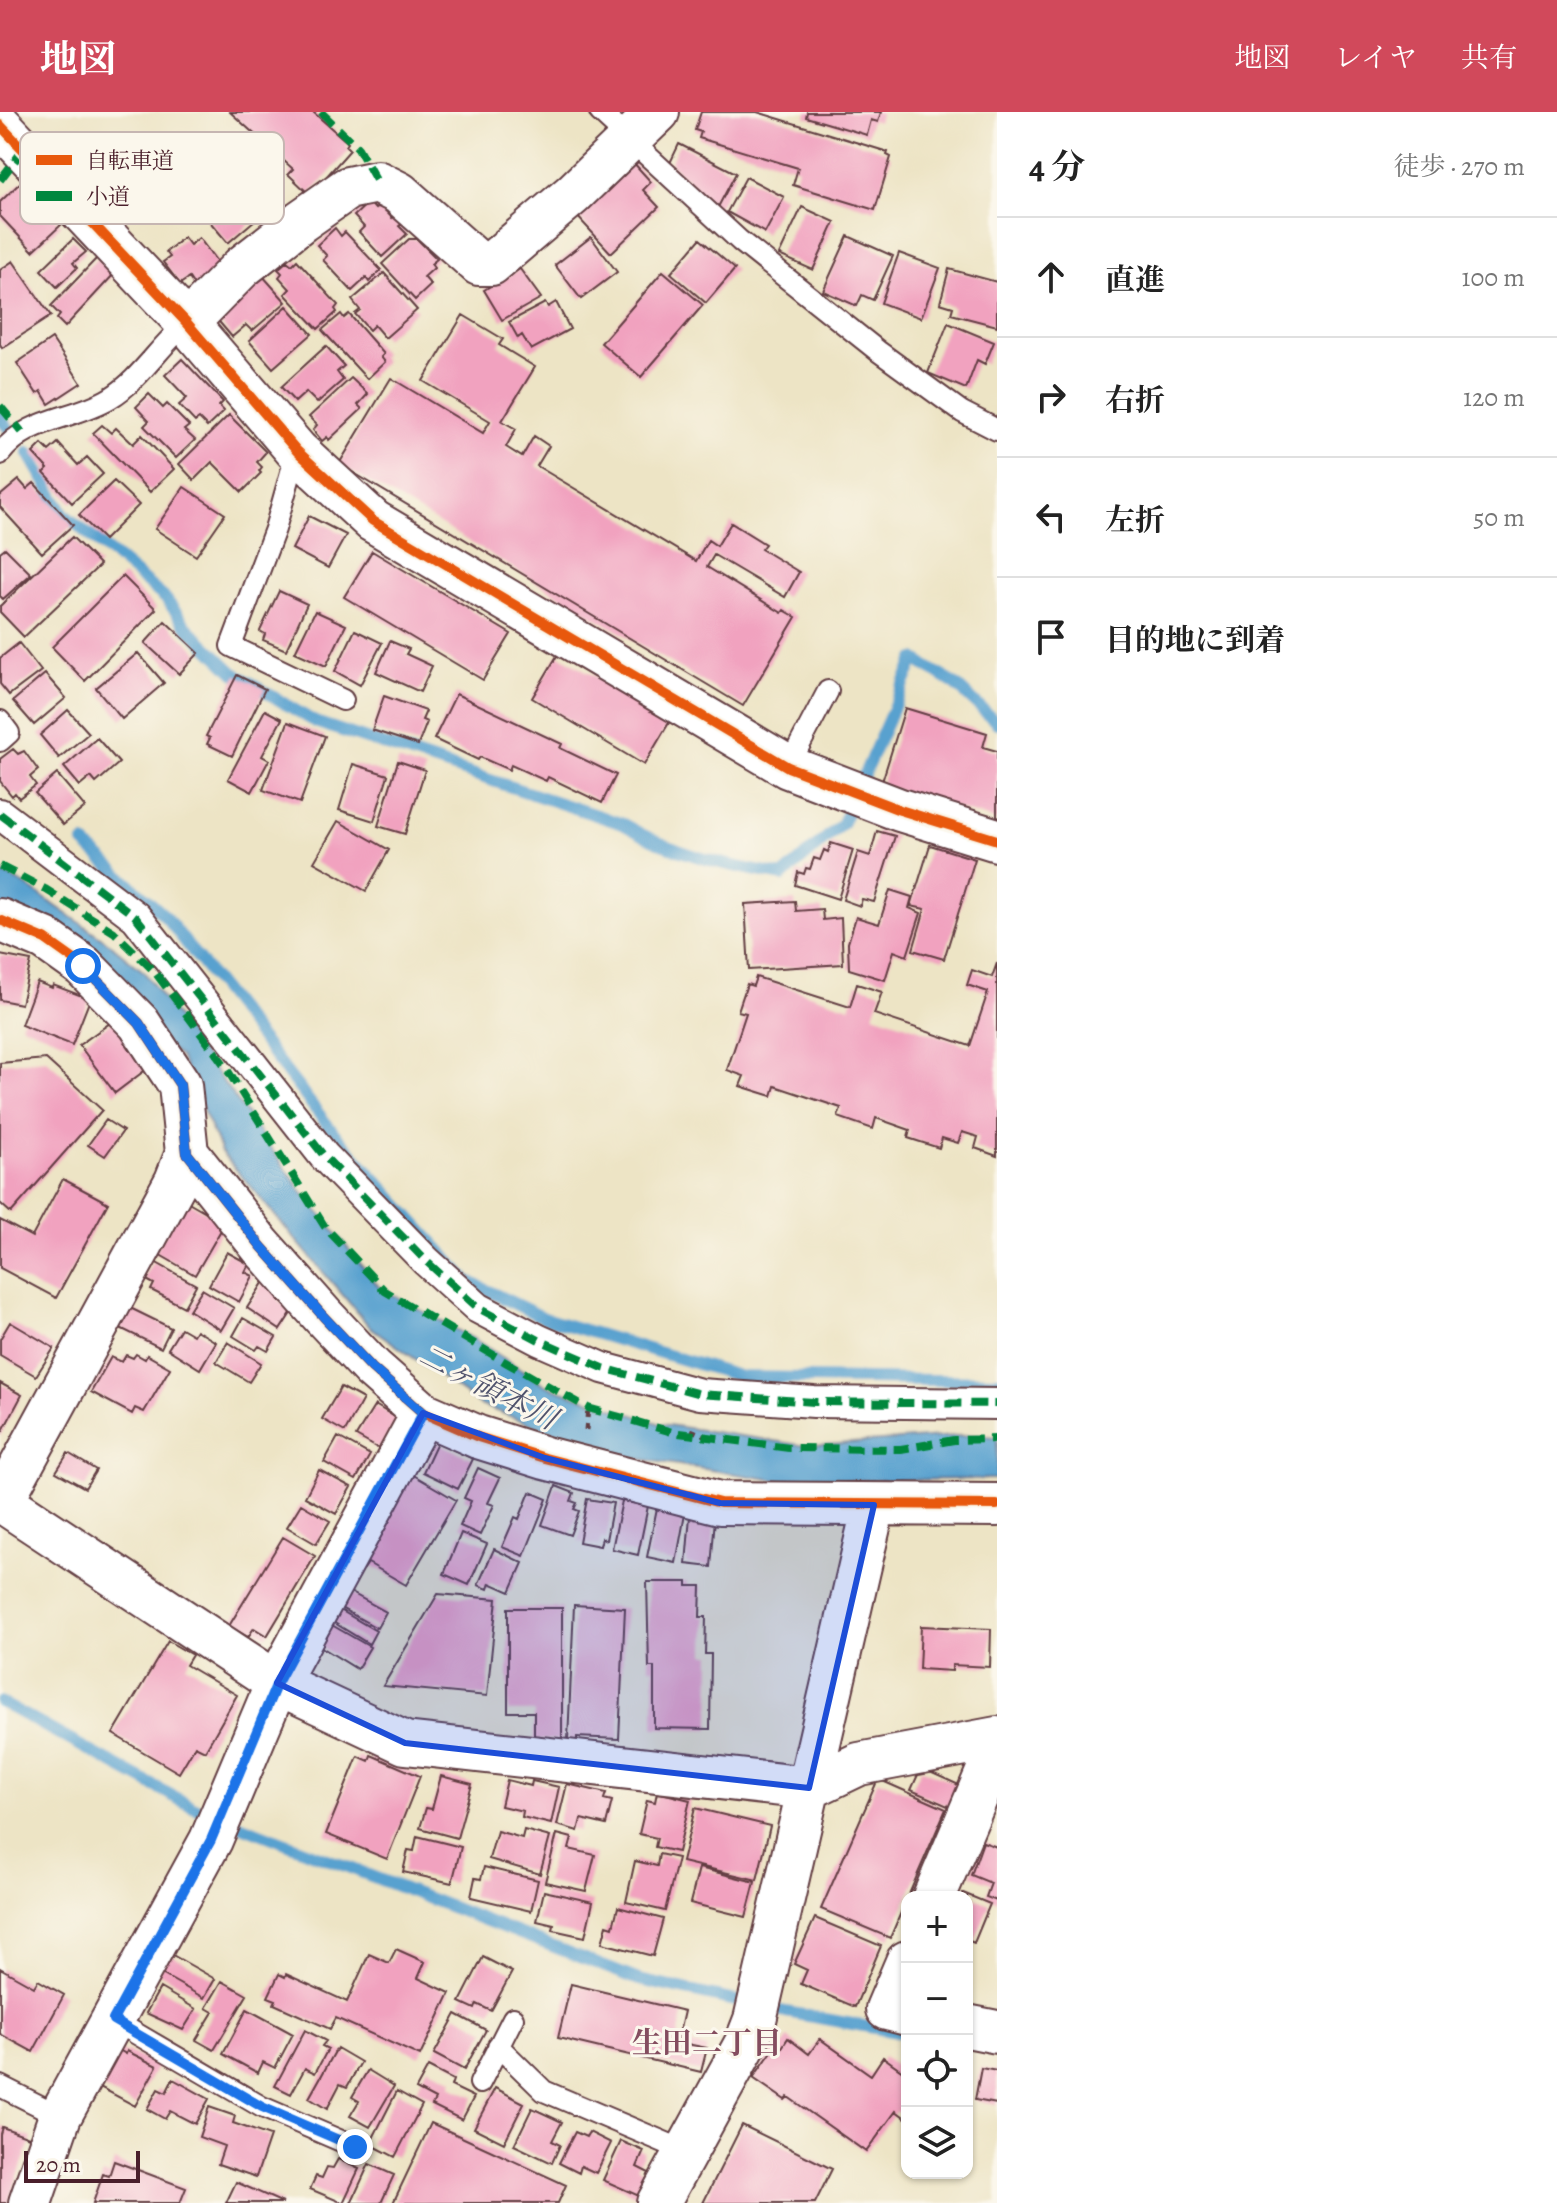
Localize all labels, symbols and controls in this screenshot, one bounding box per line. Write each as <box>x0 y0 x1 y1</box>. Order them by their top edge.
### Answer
text: 地図 <box>40 33 116 85</box>
text: 地図 <box>1234 39 1290 77</box>
text: レイヤ <box>1334 39 1417 77</box>
text: 共有 <box>1461 39 1517 77</box>
legend <box>20 132 284 224</box>
text: 4 分 <box>1029 143 1085 190</box>
text: 自転車道 <box>86 146 174 176</box>
text: 徒歩 · 270 m <box>1394 149 1525 184</box>
text: 小道 <box>86 182 130 212</box>
icon: ahead <box>1029 255 1073 299</box>
text: 直進 <box>1105 260 1165 300</box>
text: 100 m <box>1462 260 1525 295</box>
icon: right <box>1029 375 1073 419</box>
text: 右折 <box>1105 380 1165 420</box>
text: 120 m <box>1463 380 1525 415</box>
icon: left <box>1029 495 1073 539</box>
text: 左折 <box>1105 500 1165 540</box>
text: 50 m <box>1473 500 1525 535</box>
icon: arrive <box>1029 615 1073 659</box>
text: 目的地に到着 <box>1105 620 1285 660</box>
route start <box>65 948 101 984</box>
water label: 二ヶ領本川 <box>412 1335 567 1440</box>
map controls <box>901 1891 973 2179</box>
button: + <box>901 1891 973 1963</box>
button: − <box>901 1963 973 2035</box>
district label: 生田二丁目 <box>632 2023 782 2063</box>
button: locate <box>901 2035 973 2107</box>
button: layers <box>901 2107 973 2179</box>
route end <box>337 2129 373 2165</box>
scale bar <box>24 2147 140 2183</box>
text: 20 m <box>36 2150 81 2180</box>

